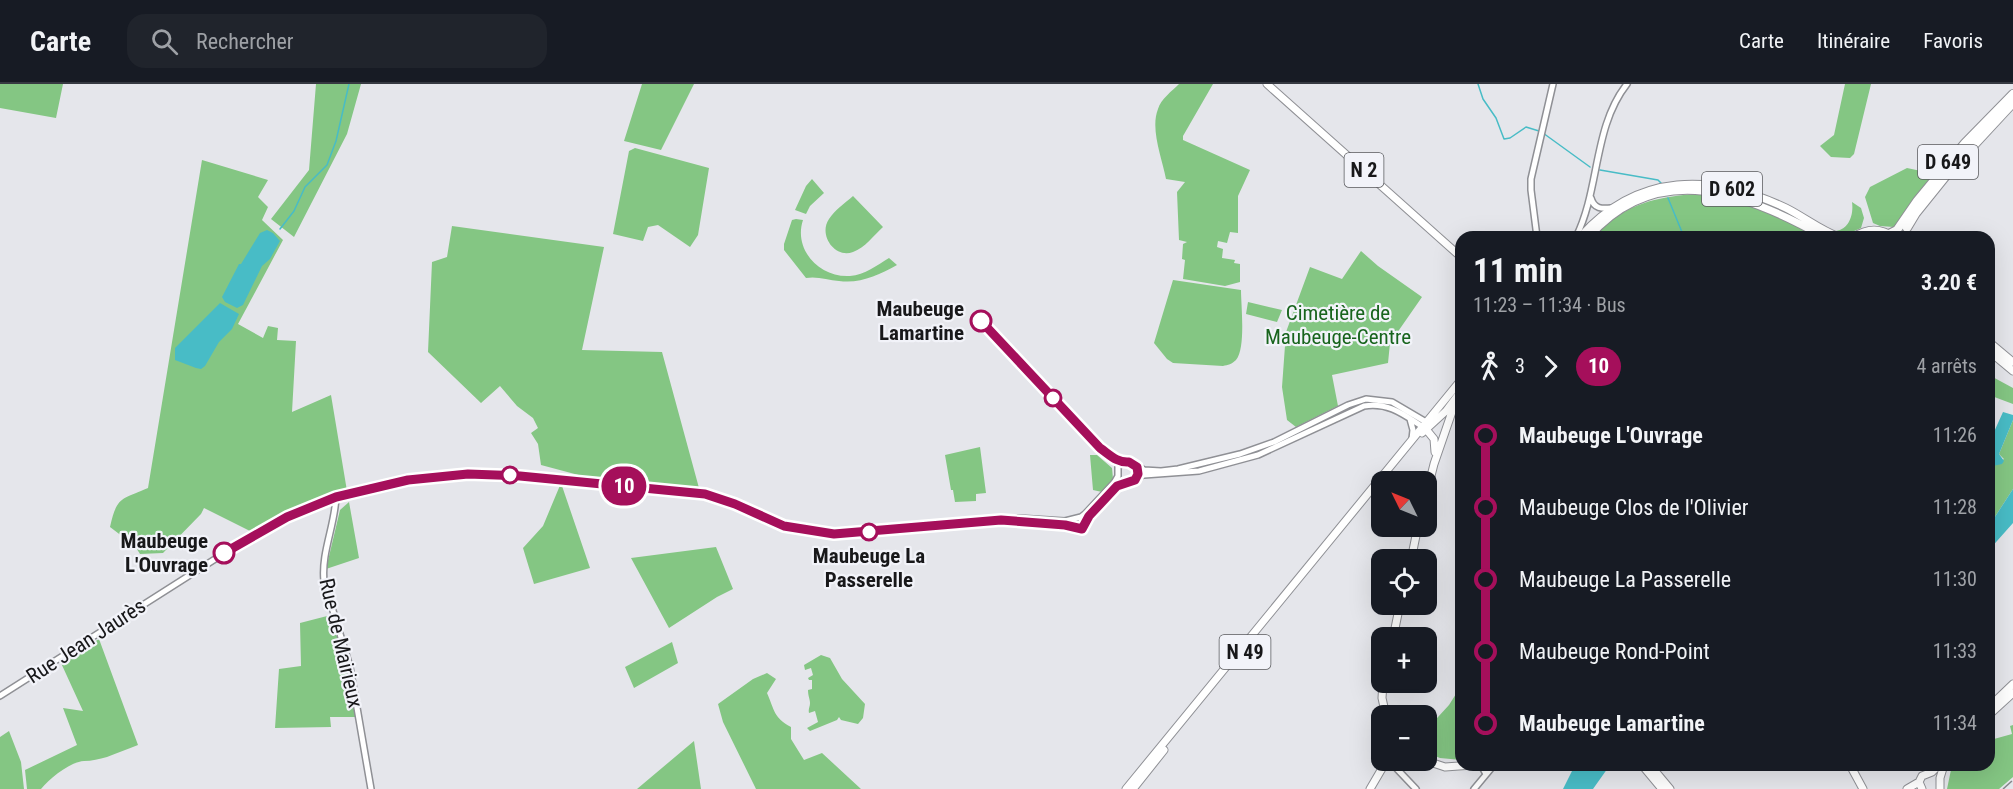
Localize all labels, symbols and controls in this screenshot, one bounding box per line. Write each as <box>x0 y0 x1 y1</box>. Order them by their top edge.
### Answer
search box <box>127 14 547 68</box>
text: Carte <box>30 25 91 58</box>
icon: search <box>148 25 181 58</box>
text: Rechercher <box>196 29 293 54</box>
text: Carte <box>1739 29 1784 53</box>
text: Itinéraire <box>1817 29 1890 53</box>
text: Favoris <box>1923 29 1983 53</box>
road number: D 649 <box>1918 145 1978 179</box>
road number: N 2 <box>1344 153 1384 187</box>
road number: D 602 <box>1702 172 1762 206</box>
text: 11 min <box>1473 251 1563 290</box>
text: 3.20 € <box>1921 270 1977 295</box>
text: 11:23 – 11:34 · Bus <box>1473 293 1626 317</box>
place label: Maubeuge Lamartine <box>876 297 964 345</box>
park label: Cimetière de Maubeuge-Centre <box>1265 301 1411 349</box>
marker: Maubeuge Lamartine <box>970 310 992 332</box>
icon: walk <box>1473 350 1506 383</box>
icon: forward <box>1534 350 1567 383</box>
text: 3 <box>1515 354 1525 378</box>
text: 10 <box>1588 354 1609 378</box>
text: 4 arrêts <box>1917 354 1977 378</box>
unlabelled marker <box>1044 389 1062 407</box>
text: Maubeuge L'Ouvrage <box>1519 423 1703 448</box>
text: 11:26 <box>1933 423 1977 447</box>
unlabelled marker <box>501 466 519 484</box>
line badge: 10 <box>597 466 651 506</box>
north arrow <box>1371 471 1437 537</box>
map controls <box>1371 471 1437 771</box>
text: 10 <box>613 474 635 498</box>
text: Maubeuge Clos de l'Olivier <box>1519 495 1748 520</box>
text: 11:28 <box>1933 495 1977 519</box>
marker: Maubeuge La Passerelle <box>860 523 878 541</box>
place label: Maubeuge L'Ouvrage <box>120 529 208 577</box>
marker: Maubeuge L'Ouvrage <box>213 542 235 564</box>
place label: Maubeuge La Passerelle <box>813 544 925 592</box>
button: locate <box>1371 549 1437 615</box>
text: Maubeuge La Passerelle <box>1519 567 1731 592</box>
text: 11:30 <box>1933 567 1977 591</box>
street label: Rue de Mairieux <box>314 576 368 710</box>
street label: Rue Jean Jaurès <box>22 594 150 688</box>
button: + <box>1371 627 1437 693</box>
road number: N 49 <box>1220 635 1270 669</box>
text: Maubeuge Rond-Point <box>1519 639 1710 664</box>
text: 11:33 <box>1933 639 1977 663</box>
button: − <box>1371 705 1437 771</box>
text: Maubeuge Lamartine <box>1519 711 1705 736</box>
text: 11:34 <box>1933 711 1977 735</box>

